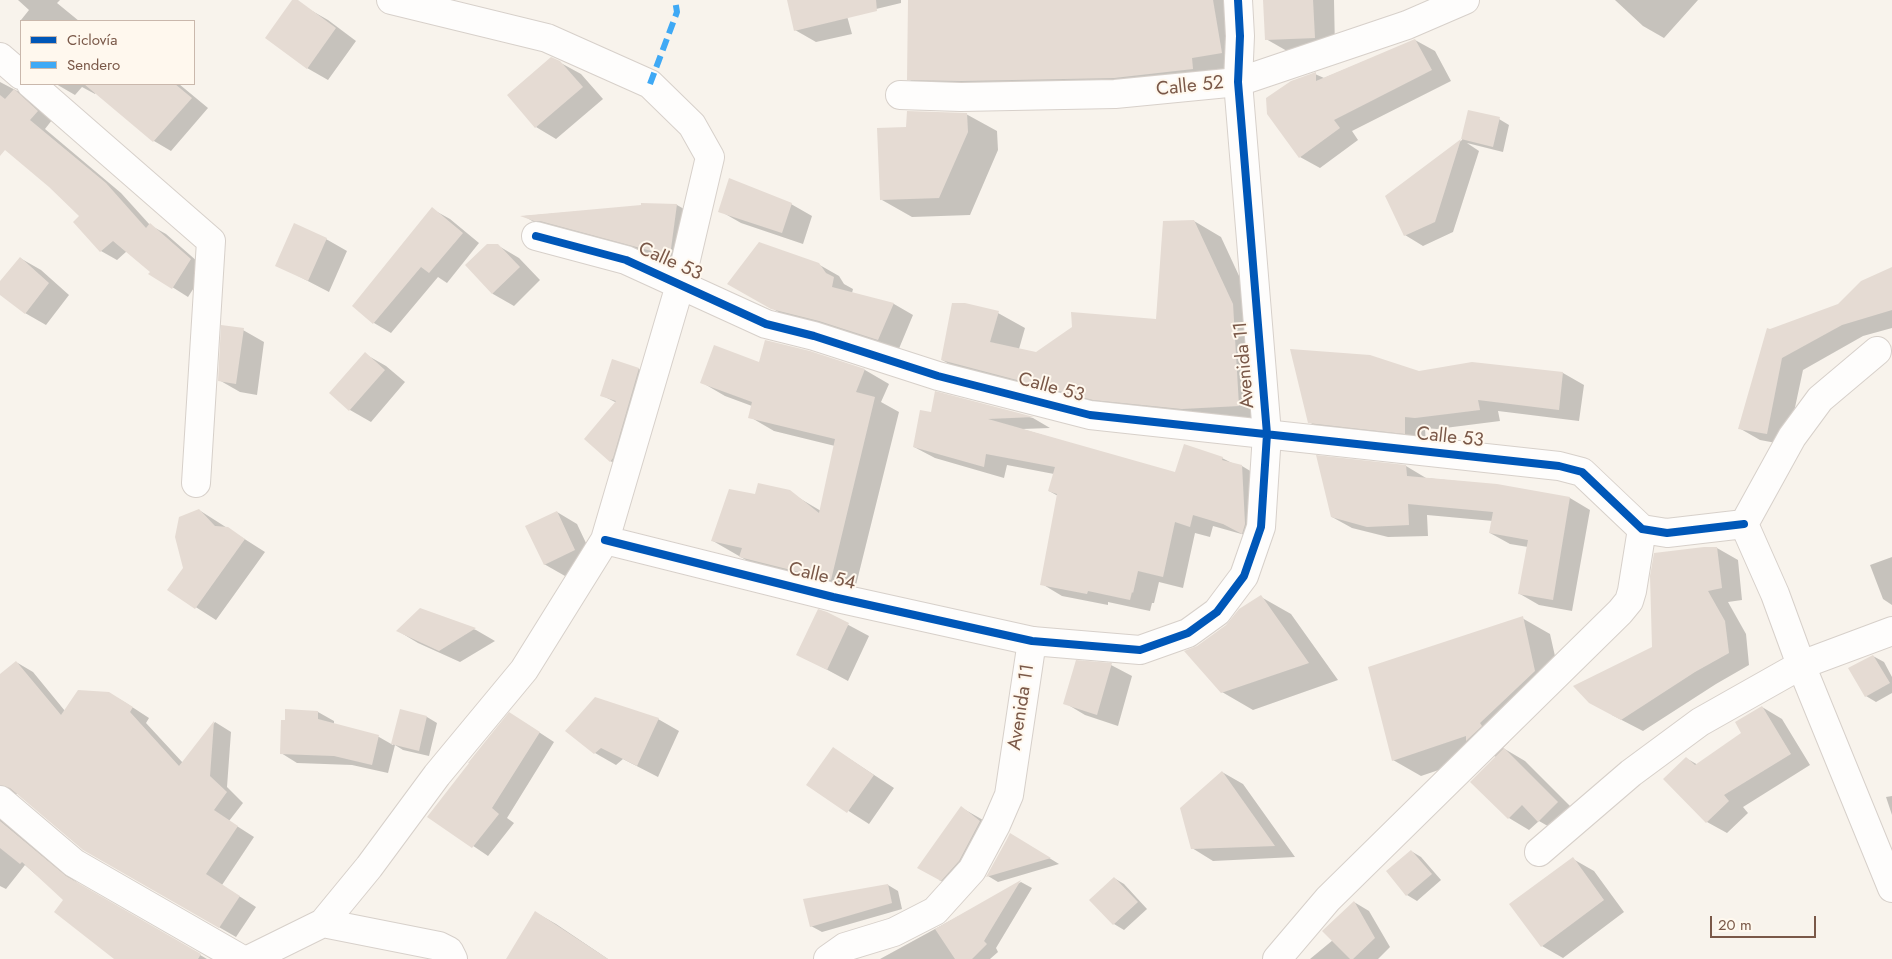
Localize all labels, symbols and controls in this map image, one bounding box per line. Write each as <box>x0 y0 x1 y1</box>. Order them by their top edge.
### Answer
legend <box>20 20 195 85</box>
text: Ciclovía <box>67 29 117 51</box>
text: Sendero <box>67 54 120 76</box>
street label: Calle 52 <box>1155 72 1225 102</box>
street label: Calle 53 <box>635 238 705 286</box>
street label: Avenida 11 <box>1230 321 1260 409</box>
street label: Calle 53 <box>1015 368 1087 408</box>
street label: Calle 53 <box>1415 423 1485 453</box>
street label: Calle 54 <box>786 558 858 596</box>
street label: Avenida 11 <box>1004 662 1040 752</box>
scale bar <box>1712 906 1818 938</box>
text: 20 m <box>1718 914 1752 936</box>

